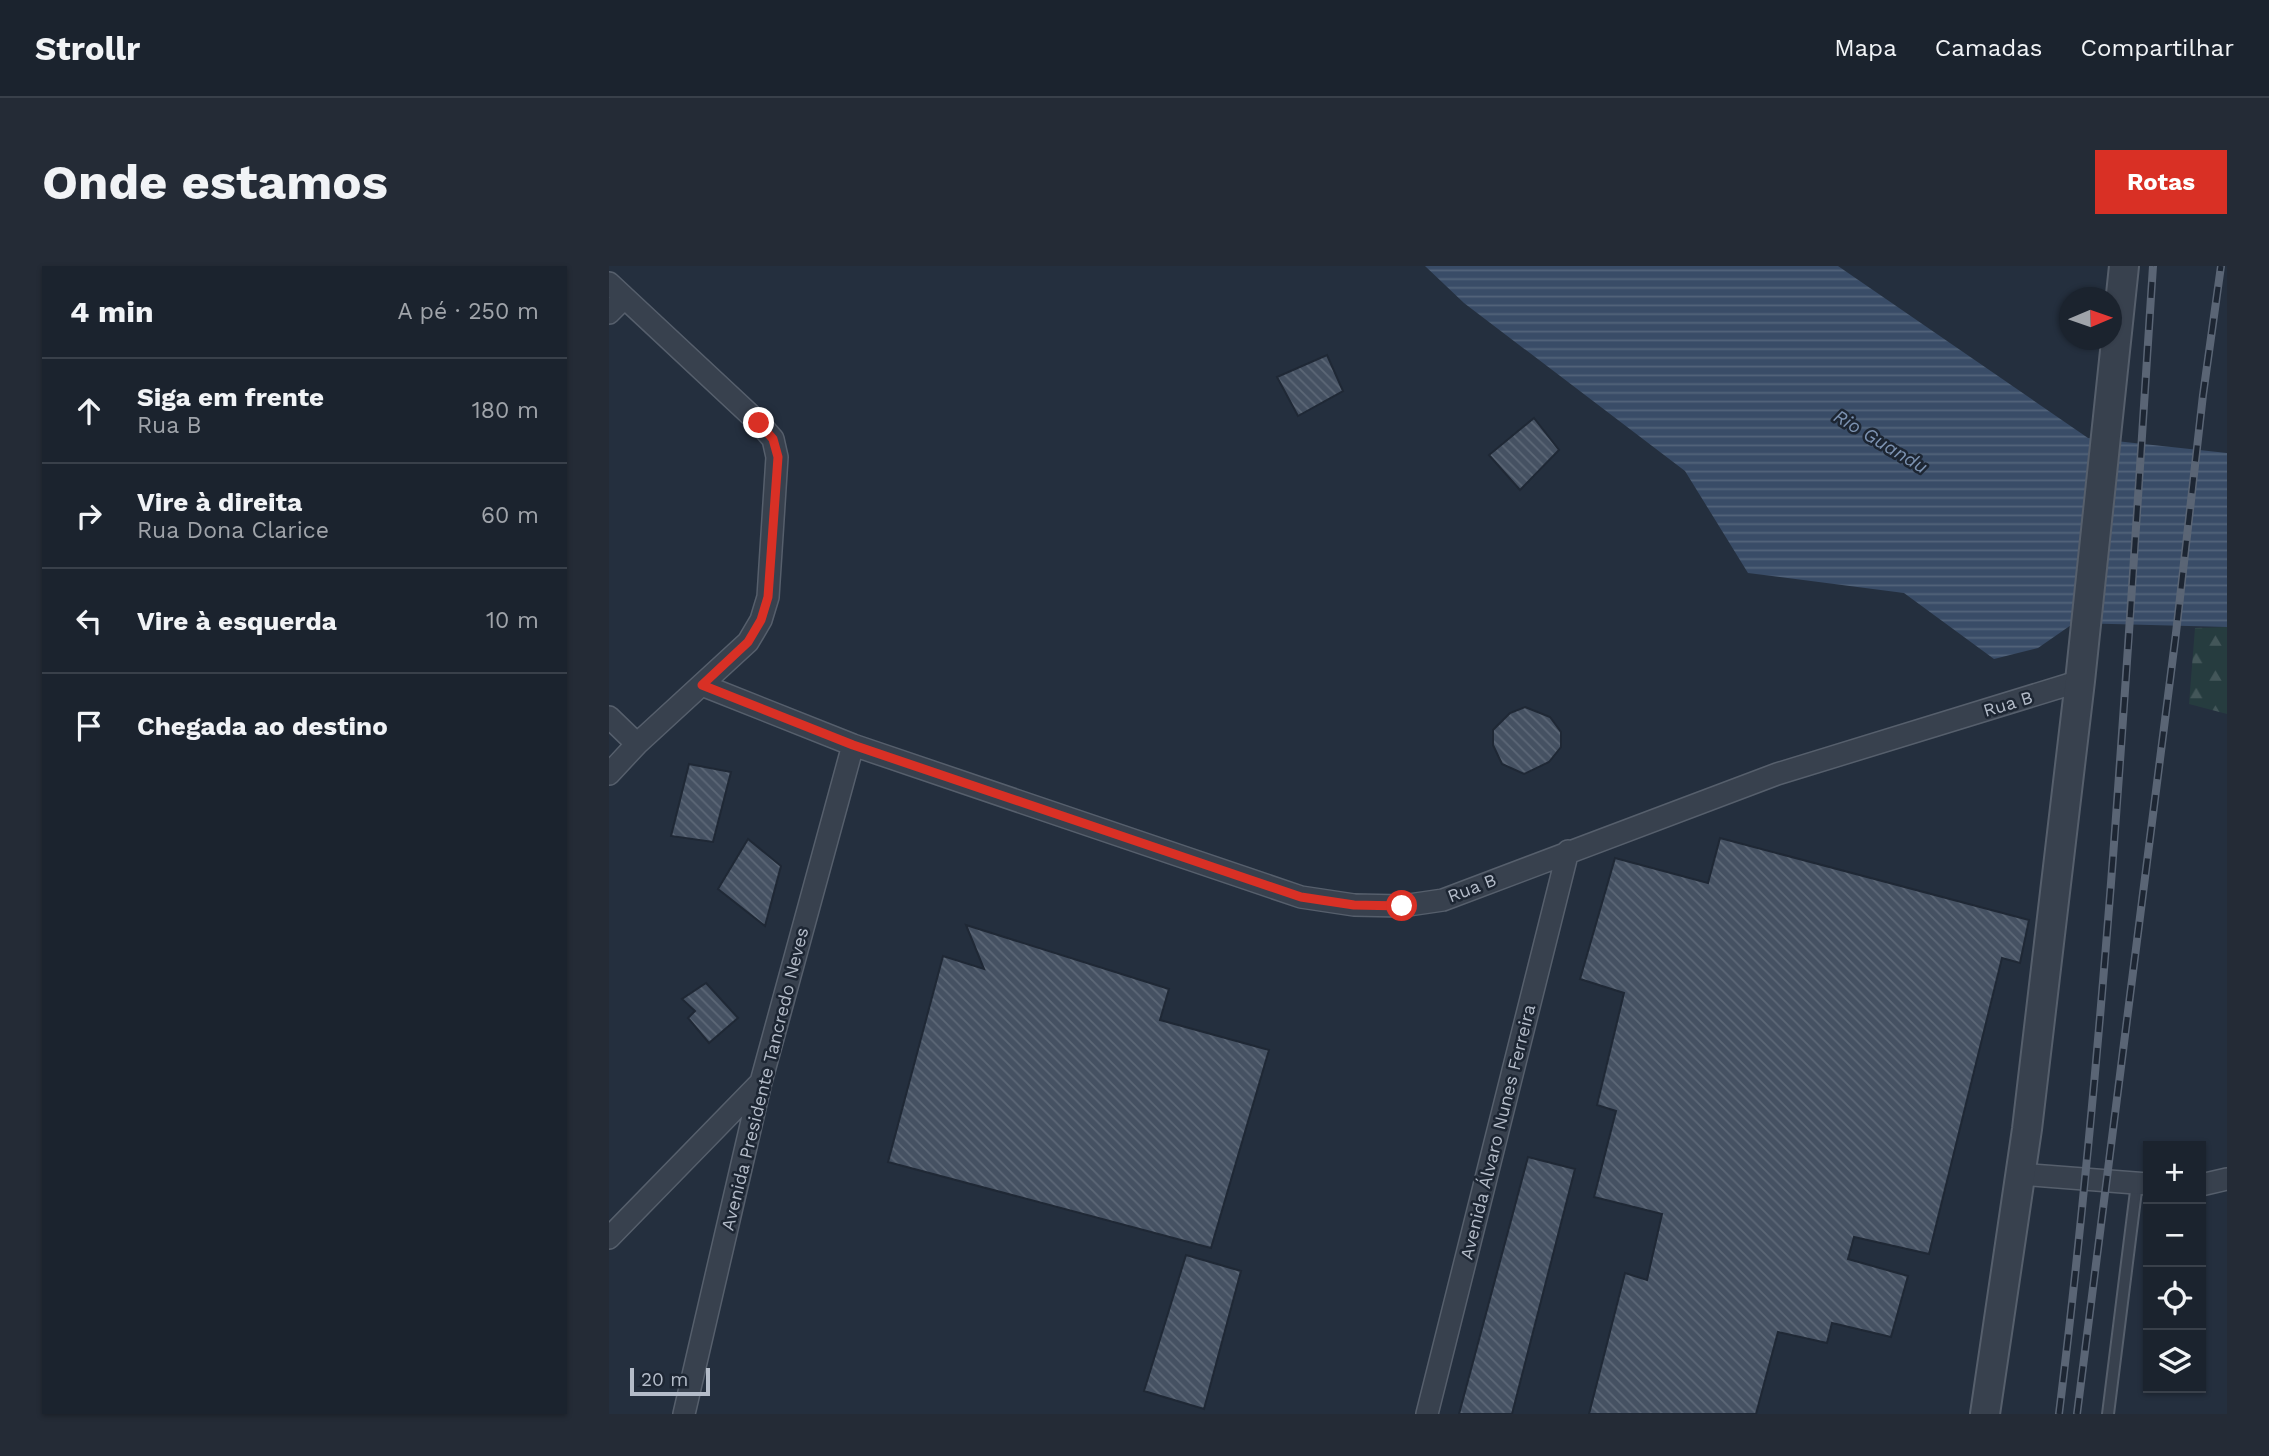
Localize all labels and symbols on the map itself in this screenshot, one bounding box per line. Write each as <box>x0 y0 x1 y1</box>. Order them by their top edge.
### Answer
north arrow <box>2059 287 2122 350</box>
water label: Rio Guandu <box>1830 404 1932 478</box>
route end <box>743 407 774 438</box>
street label: Rua B <box>1981 686 2035 721</box>
street label: Rua B <box>1444 869 1499 906</box>
route start <box>1386 890 1417 921</box>
street label: Avenida Presidente Tancredo Neves <box>717 925 812 1233</box>
street label: Avenida Álvaro Nunes Ferreira <box>1456 1002 1539 1262</box>
scale bar <box>630 1365 711 1397</box>

